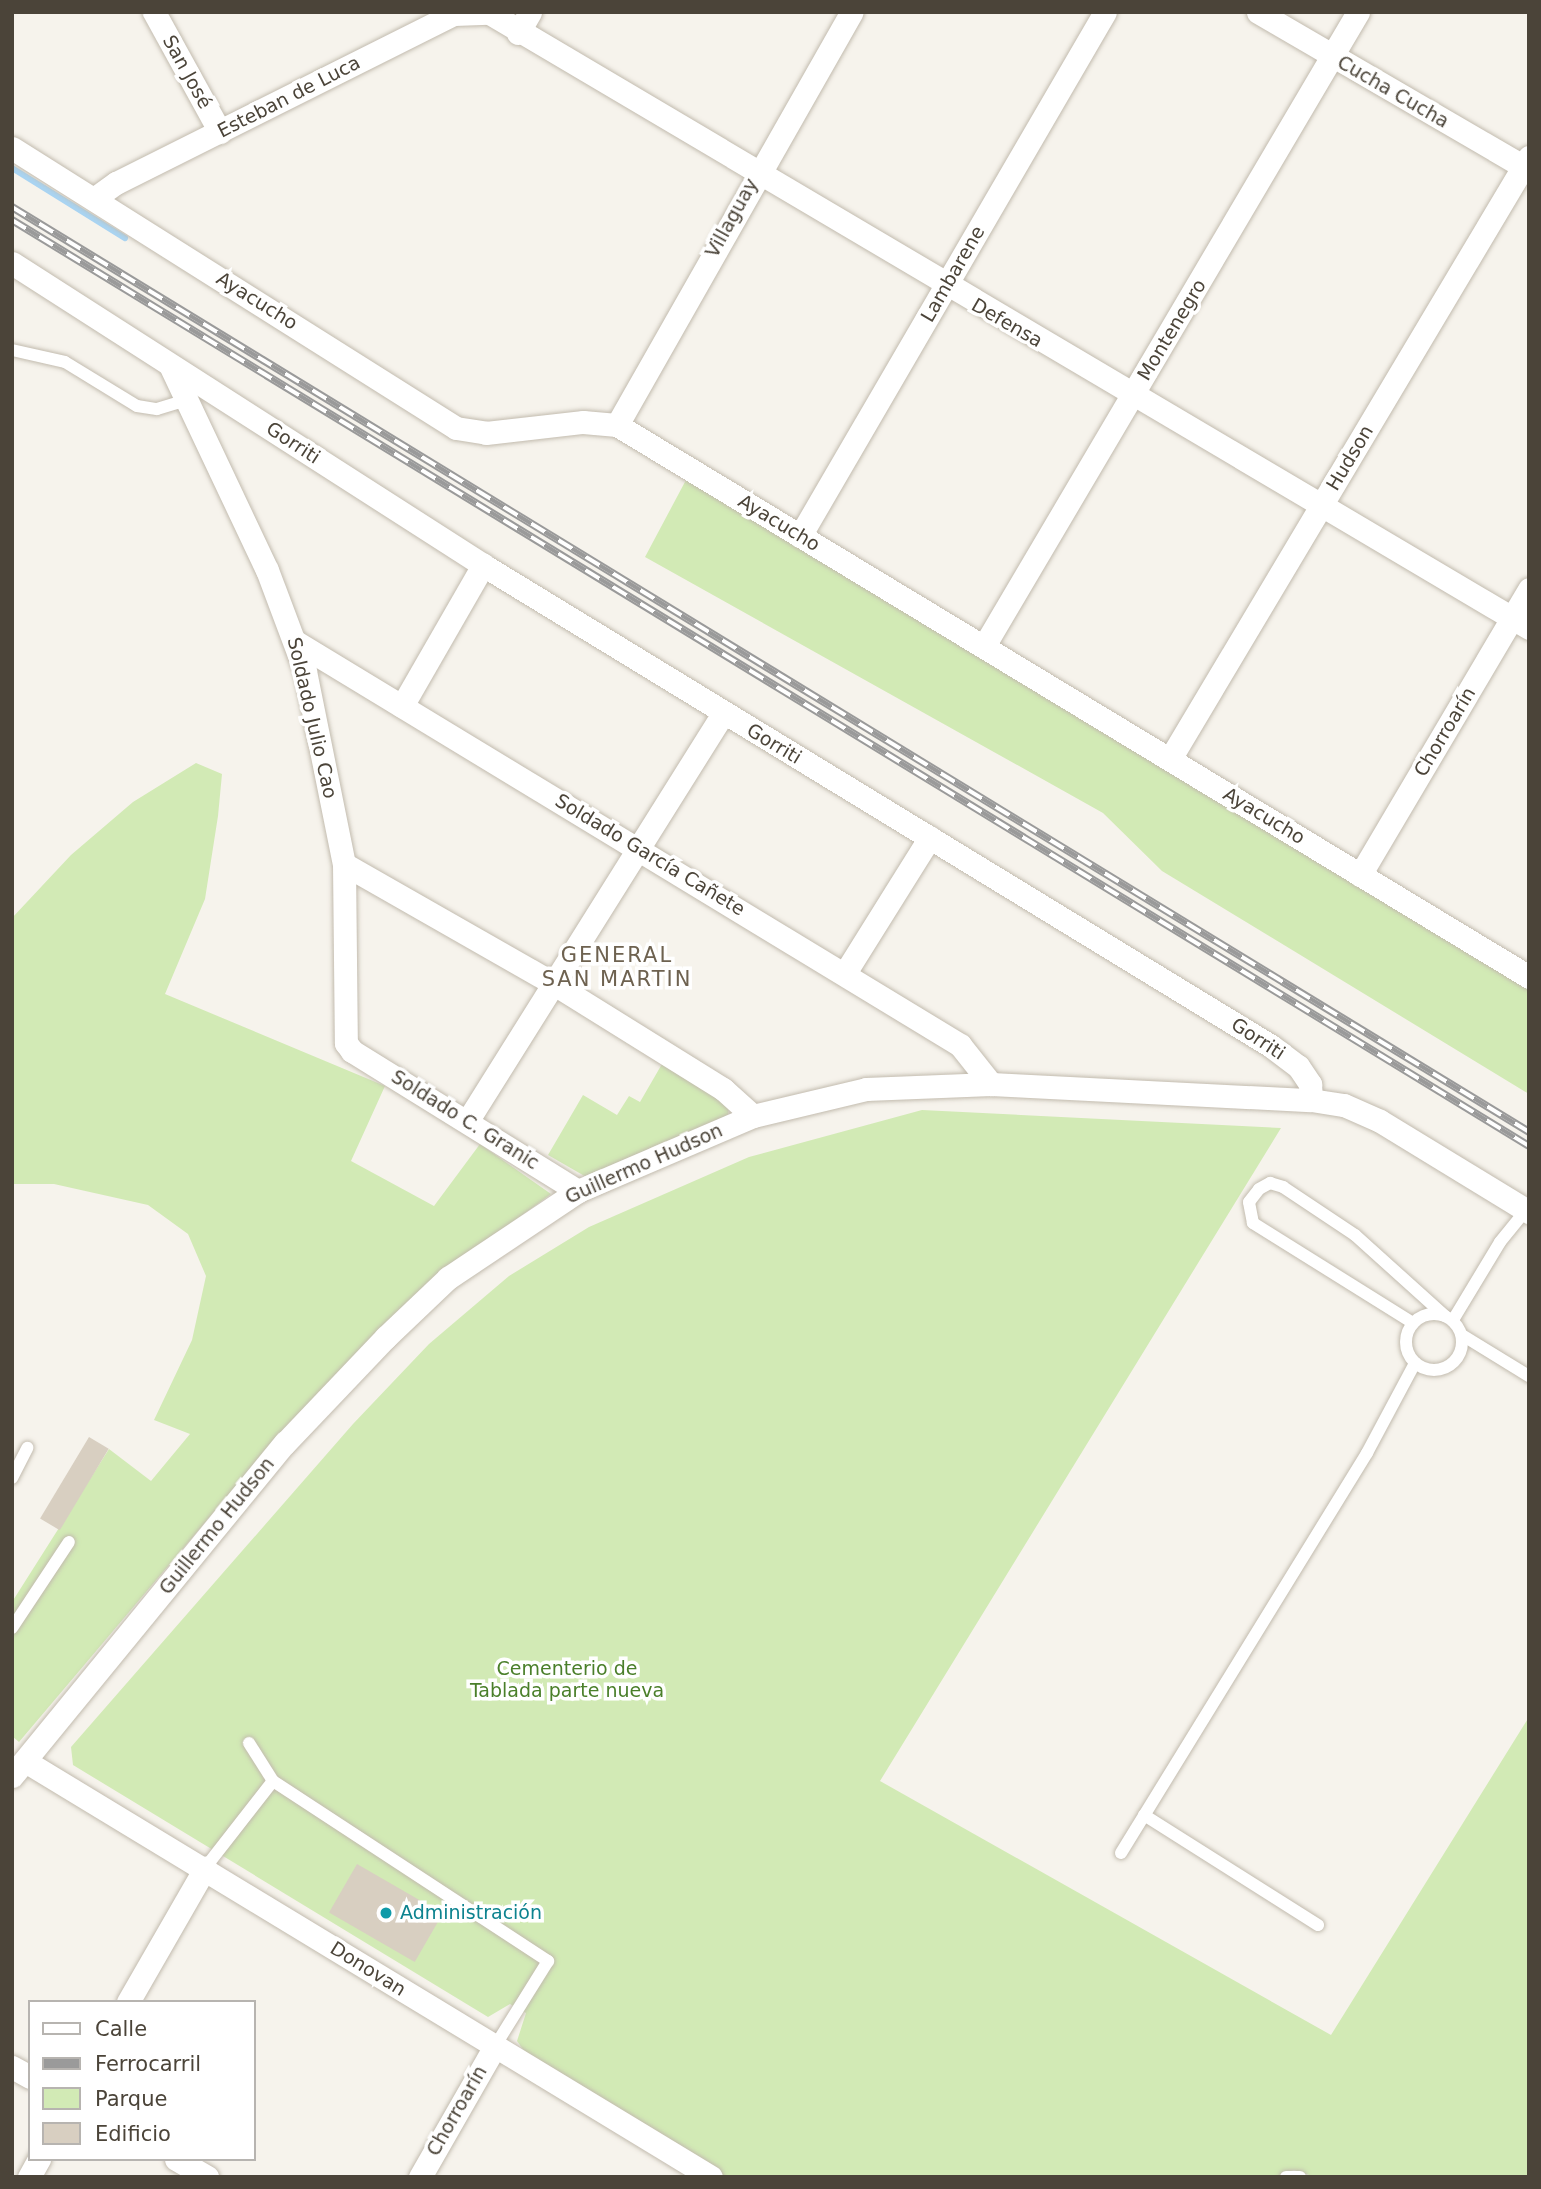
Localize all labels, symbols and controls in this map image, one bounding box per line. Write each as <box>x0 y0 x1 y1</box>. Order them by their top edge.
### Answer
street label: San José <box>157 31 217 113</box>
street label: Esteban de Luca <box>214 51 364 143</box>
street label: Cucha Cucha <box>1333 51 1453 133</box>
street label: Villaguay <box>701 174 763 262</box>
street label: Lambarene <box>916 222 990 326</box>
street label: Ayacucho <box>212 267 302 335</box>
street label: Montenegro <box>1133 275 1211 385</box>
street label: Defensa <box>967 294 1047 352</box>
street label: Gorriti <box>262 417 324 469</box>
street label: Hudson <box>1322 421 1378 495</box>
street label: Ayacucho <box>734 490 824 556</box>
street label: Soldado Julio Cao <box>282 635 342 801</box>
street label: Chorroarín <box>1409 683 1481 781</box>
street label: Gorriti <box>743 719 805 769</box>
street label: Ayacucho <box>1219 783 1309 849</box>
street label: Soldado García Cañete <box>551 789 749 921</box>
district label: GENERAL SAN MARTIN <box>543 942 691 992</box>
street label: Gorriti <box>1227 1013 1289 1065</box>
street label: Soldado C. Granic <box>387 1065 543 1175</box>
street label: Guillermo Hudson <box>562 1119 726 1209</box>
street label: Guillermo Hudson <box>155 1453 279 1599</box>
park label: Cementerio de Tablada parte nueva <box>470 1658 664 1702</box>
place label: Administración <box>400 1902 542 1924</box>
marker: Administración <box>378 1905 394 1921</box>
street label: Donovan <box>326 1937 410 2001</box>
legend <box>28 2000 256 2161</box>
text: Calle <box>95 2017 147 2041</box>
text: Ferrocarril <box>95 2052 201 2076</box>
street label: Chorroarín <box>422 2062 492 2160</box>
text: Parque <box>95 2087 167 2111</box>
text: Edificio <box>95 2122 171 2146</box>

